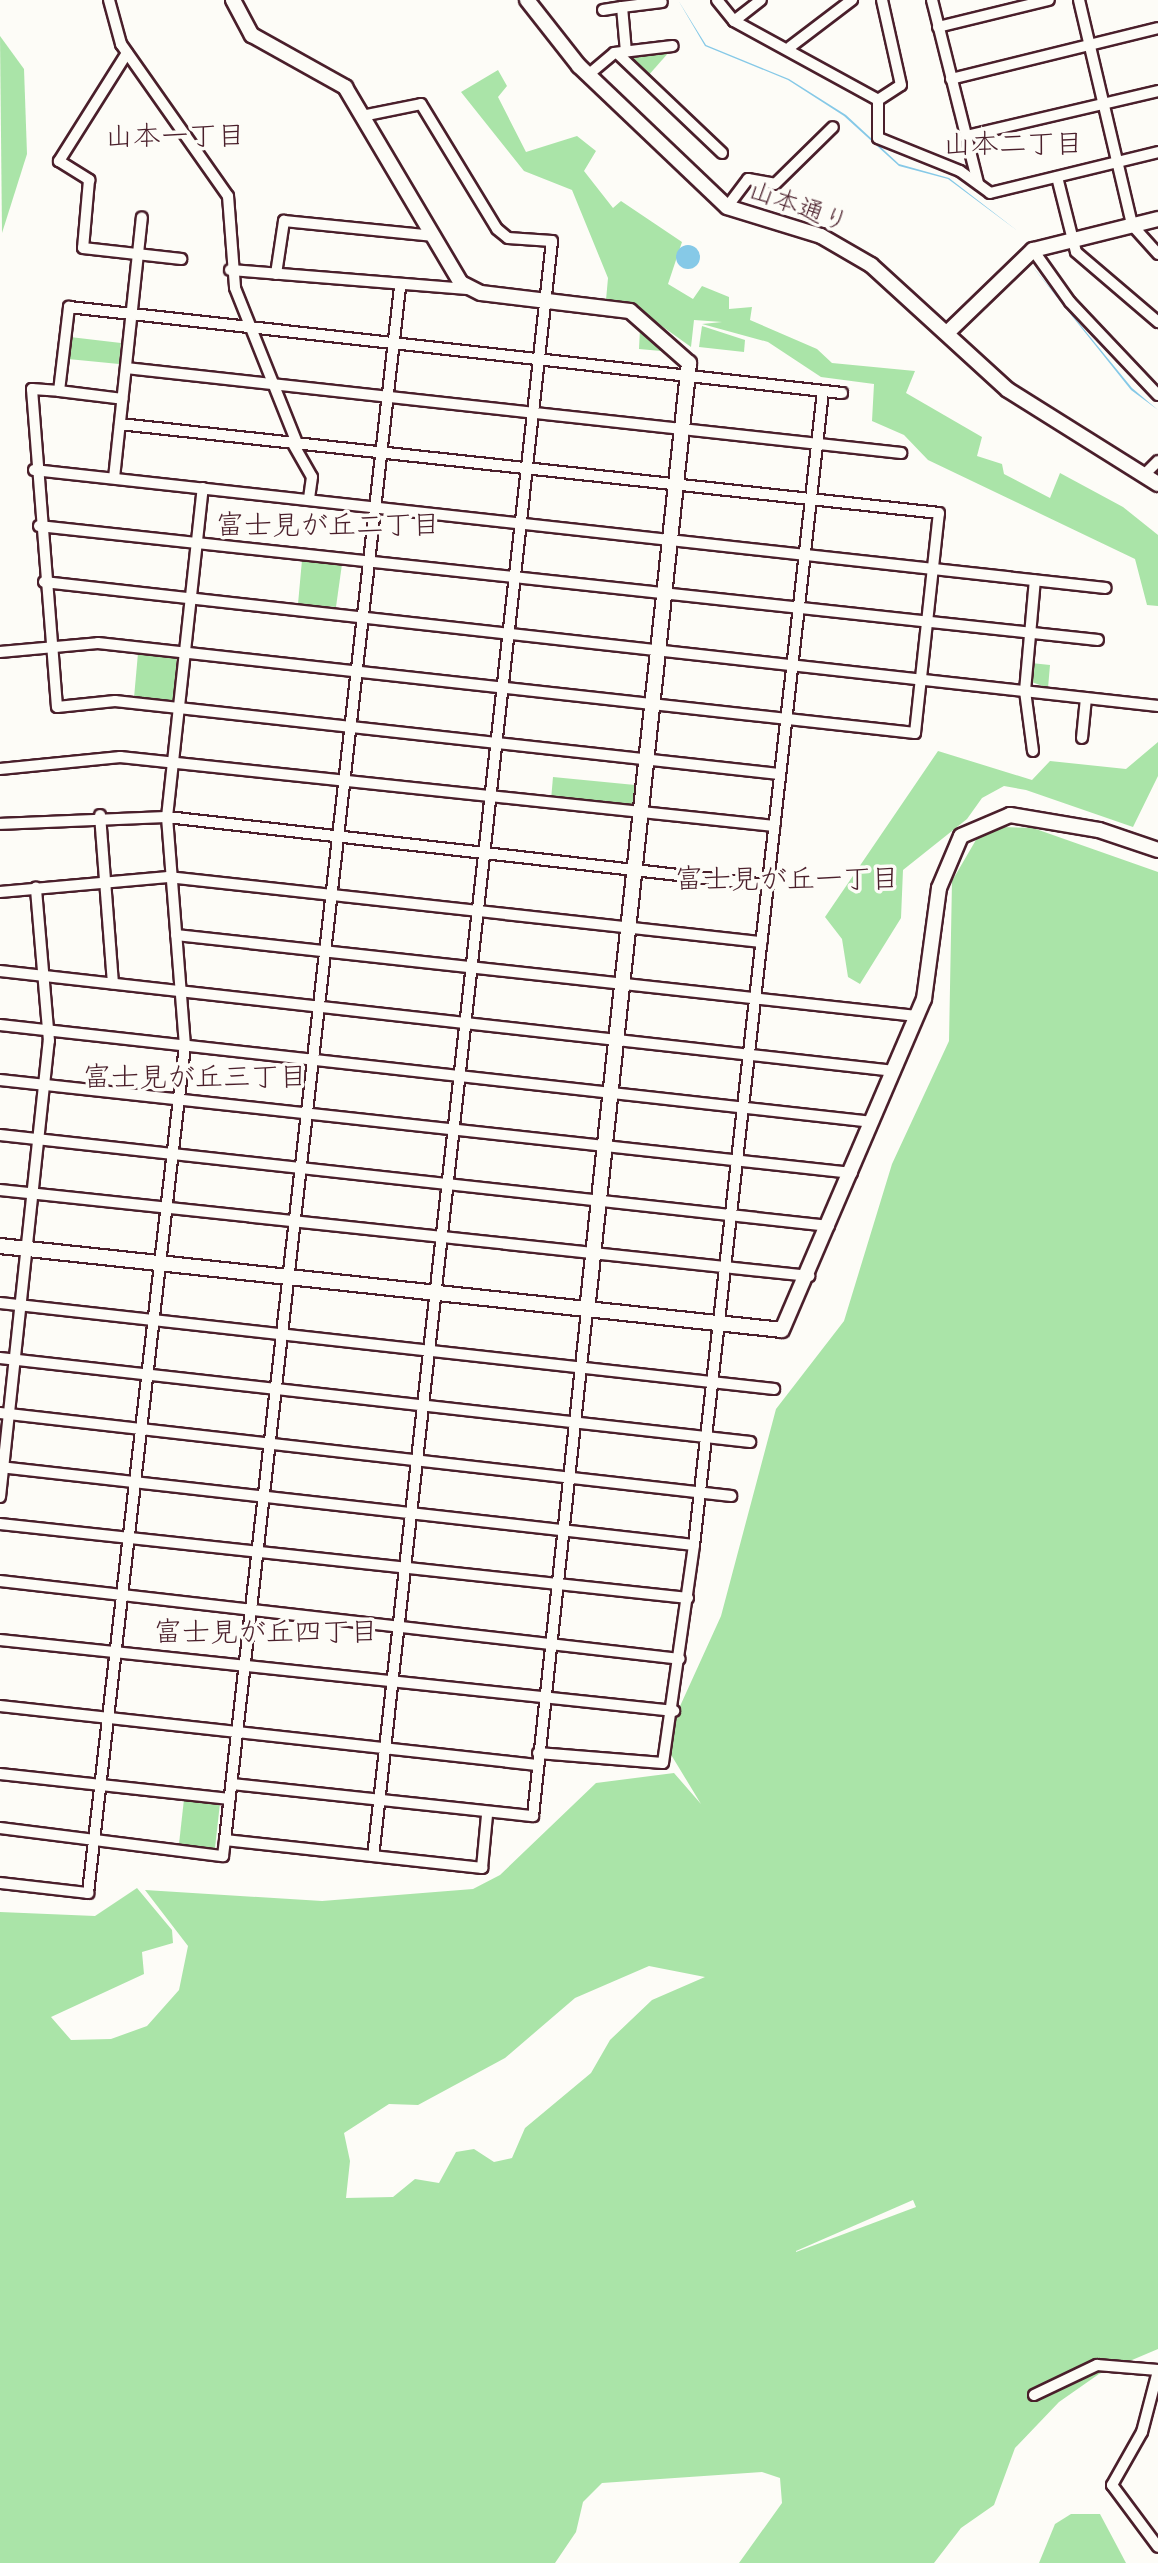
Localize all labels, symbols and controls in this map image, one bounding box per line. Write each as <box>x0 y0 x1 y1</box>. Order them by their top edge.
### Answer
district label: 山本一丁目 <box>105 121 245 155</box>
district label: 山本二丁目 <box>943 129 1083 163</box>
street label: 山本通り <box>744 176 852 240</box>
district label: 富士見が丘二丁目 <box>216 510 440 544</box>
district label: 富士見が丘一丁目 <box>675 864 899 898</box>
district label: 富士見が丘三丁目 <box>83 1062 307 1096</box>
district label: 富士見が丘四丁目 <box>154 1617 378 1651</box>

